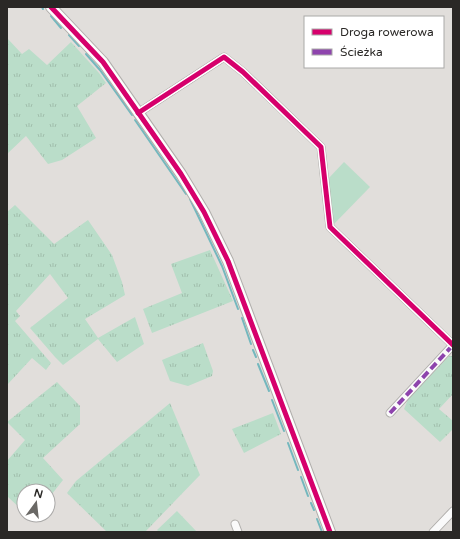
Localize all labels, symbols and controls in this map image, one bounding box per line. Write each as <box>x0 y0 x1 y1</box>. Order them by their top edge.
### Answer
legend <box>304 16 444 68</box>
text: Droga rowerowa <box>340 25 434 39</box>
text: Ścieżka <box>340 45 383 59</box>
north arrow <box>16 483 56 523</box>
text: N <box>33 486 44 501</box>

